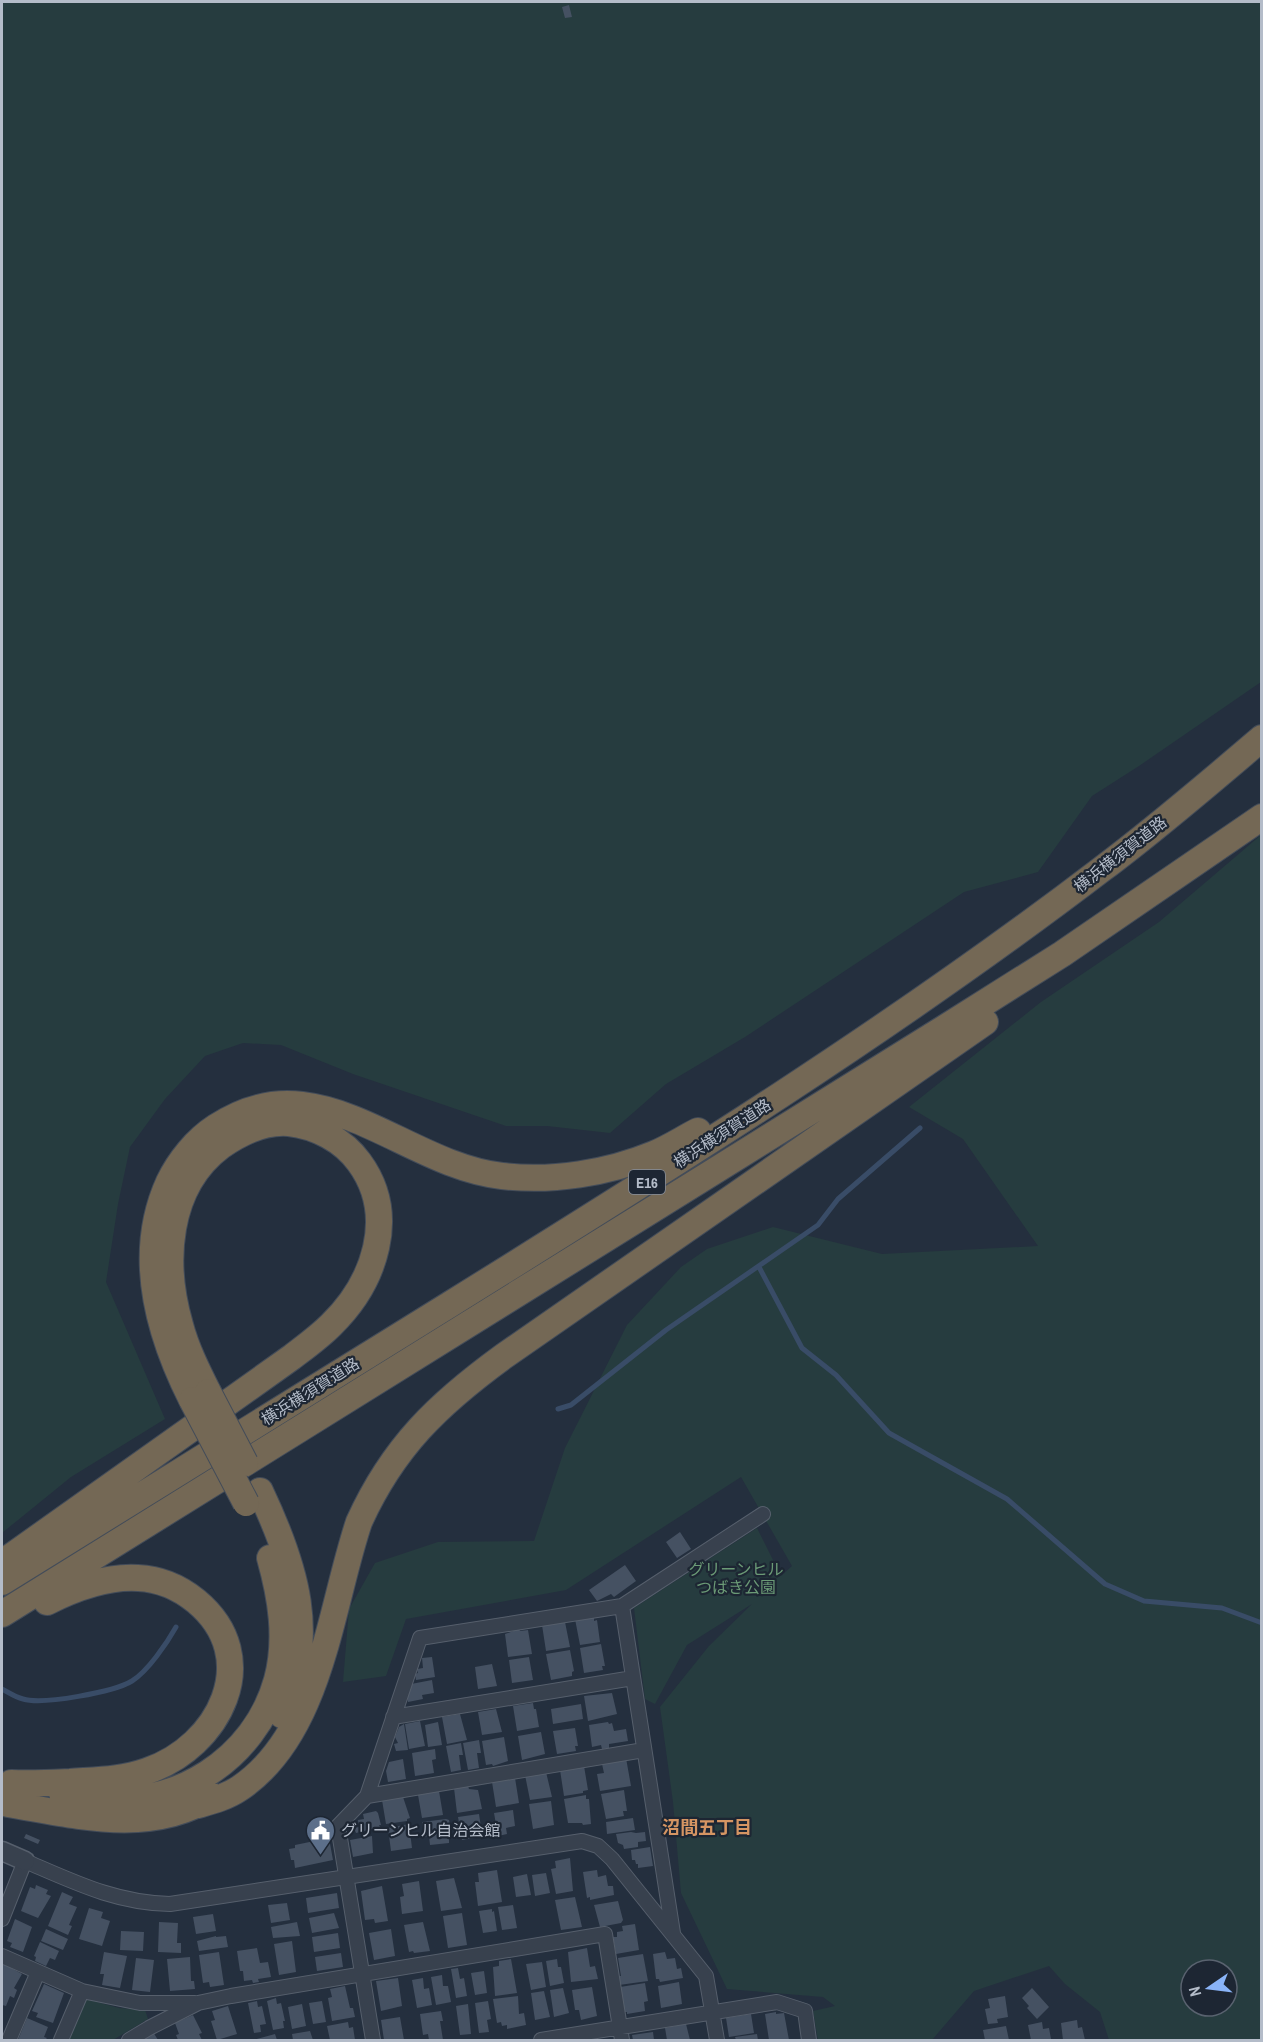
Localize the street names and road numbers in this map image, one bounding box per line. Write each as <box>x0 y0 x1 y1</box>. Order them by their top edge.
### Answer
street label: 横浜横須賀道路 <box>1069 811 1171 897</box>
street label: 横浜横須賀道路 <box>669 1093 775 1173</box>
road number: E16 <box>629 1170 665 1194</box>
street label: 横浜横須賀道路 <box>257 1352 363 1430</box>

